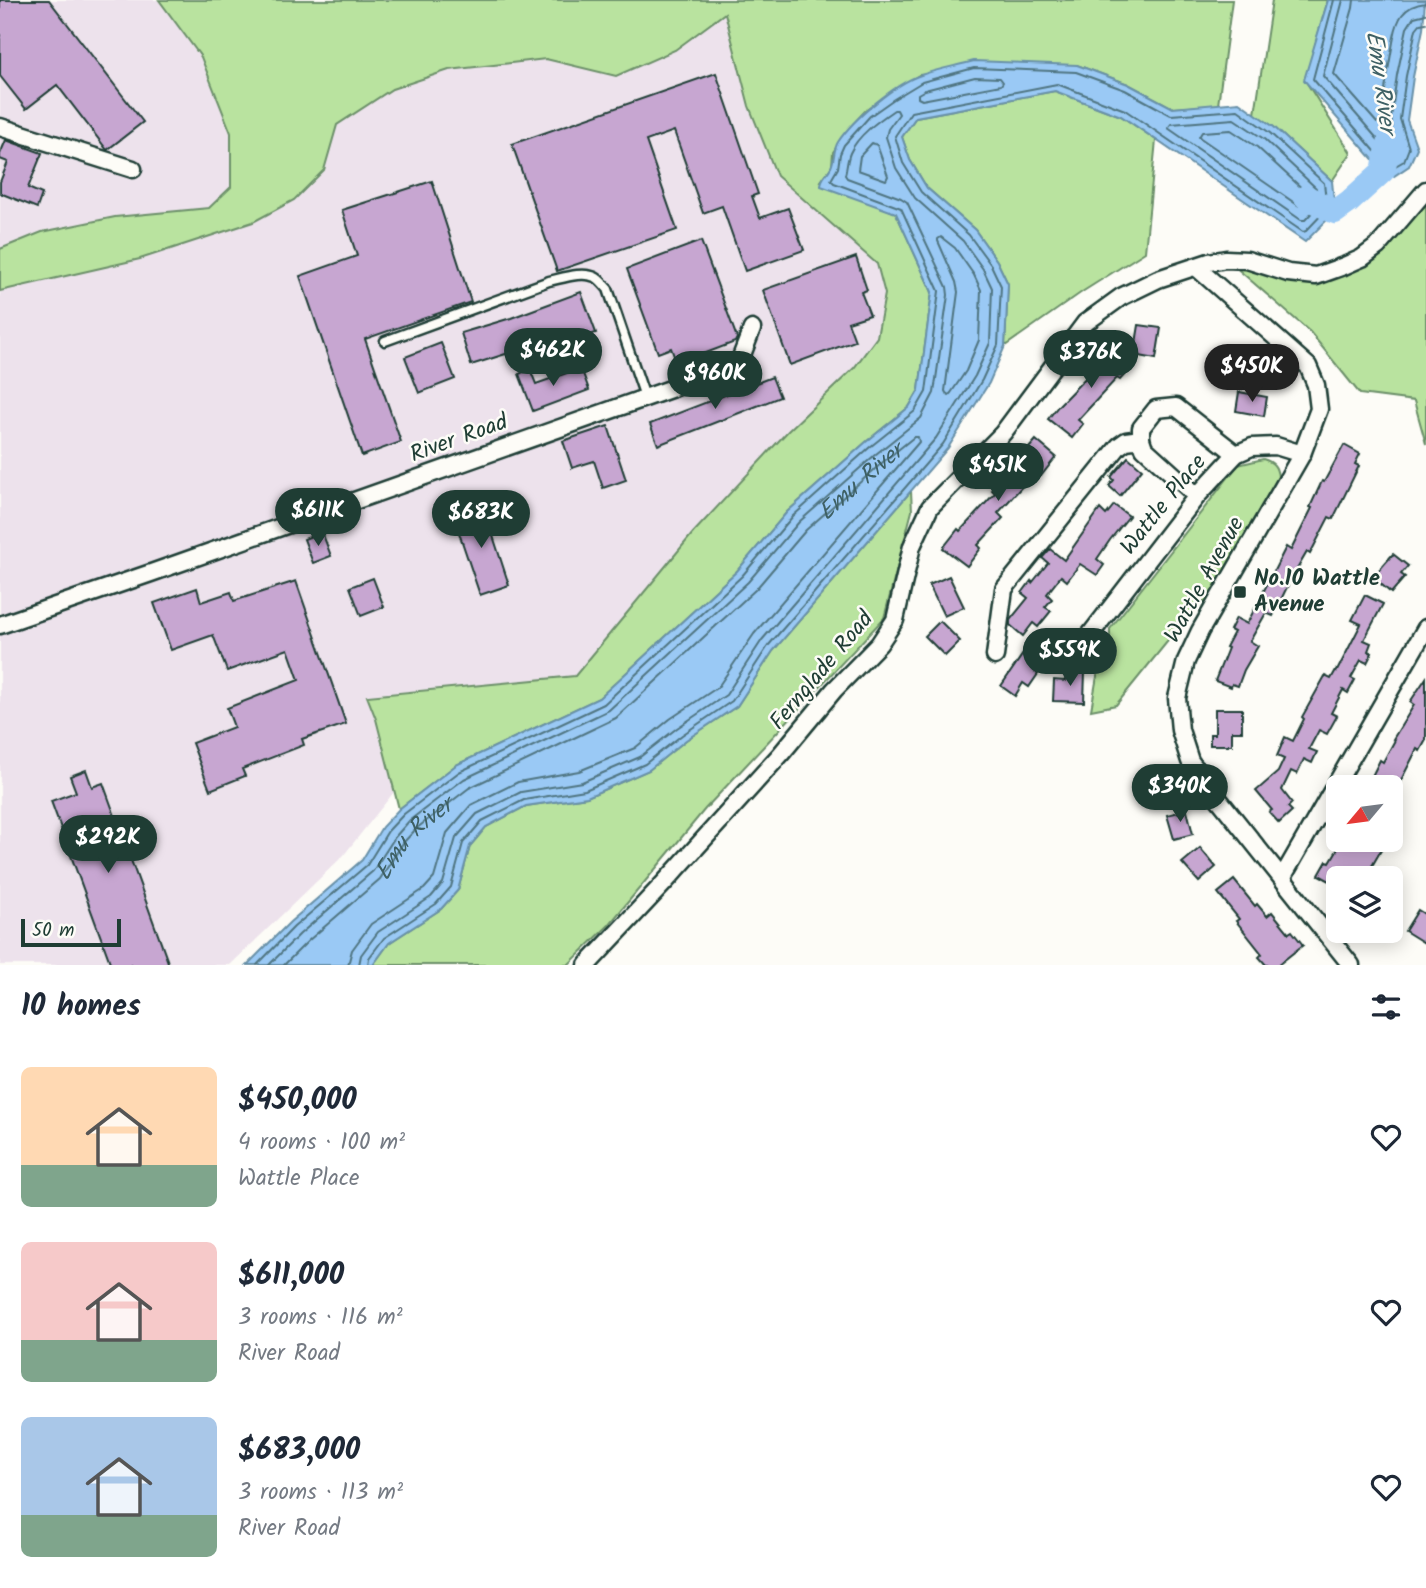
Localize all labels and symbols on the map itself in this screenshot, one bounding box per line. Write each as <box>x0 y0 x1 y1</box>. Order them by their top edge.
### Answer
water label: Emu River <box>1354 28 1407 141</box>
pin: $462K <box>504 328 602 388</box>
pin: $376K <box>1042 330 1140 390</box>
pin: $450K <box>1203 344 1301 404</box>
pin: $960K <box>666 352 764 411</box>
street label: River Road <box>405 404 514 473</box>
water label: Emu River <box>809 430 916 531</box>
pin: $451K <box>949 444 1047 503</box>
street label: Wattle Place <box>1112 447 1216 563</box>
pin: $611K <box>269 489 367 548</box>
pin: $683K <box>432 490 530 550</box>
street label: Wattle Avenue <box>1155 510 1255 650</box>
place label: No.10 Wattle Avenue <box>1254 561 1380 623</box>
marker: No.10 Wattle Avenue <box>1232 584 1248 600</box>
street label: Fernglade Road <box>761 603 883 739</box>
pin: $559K <box>1021 628 1119 688</box>
pin: $340K <box>1131 764 1229 824</box>
north arrow <box>1326 775 1404 852</box>
water label: Emu River <box>364 784 466 888</box>
pin: $292K <box>59 816 157 875</box>
scale bar <box>21 916 121 948</box>

